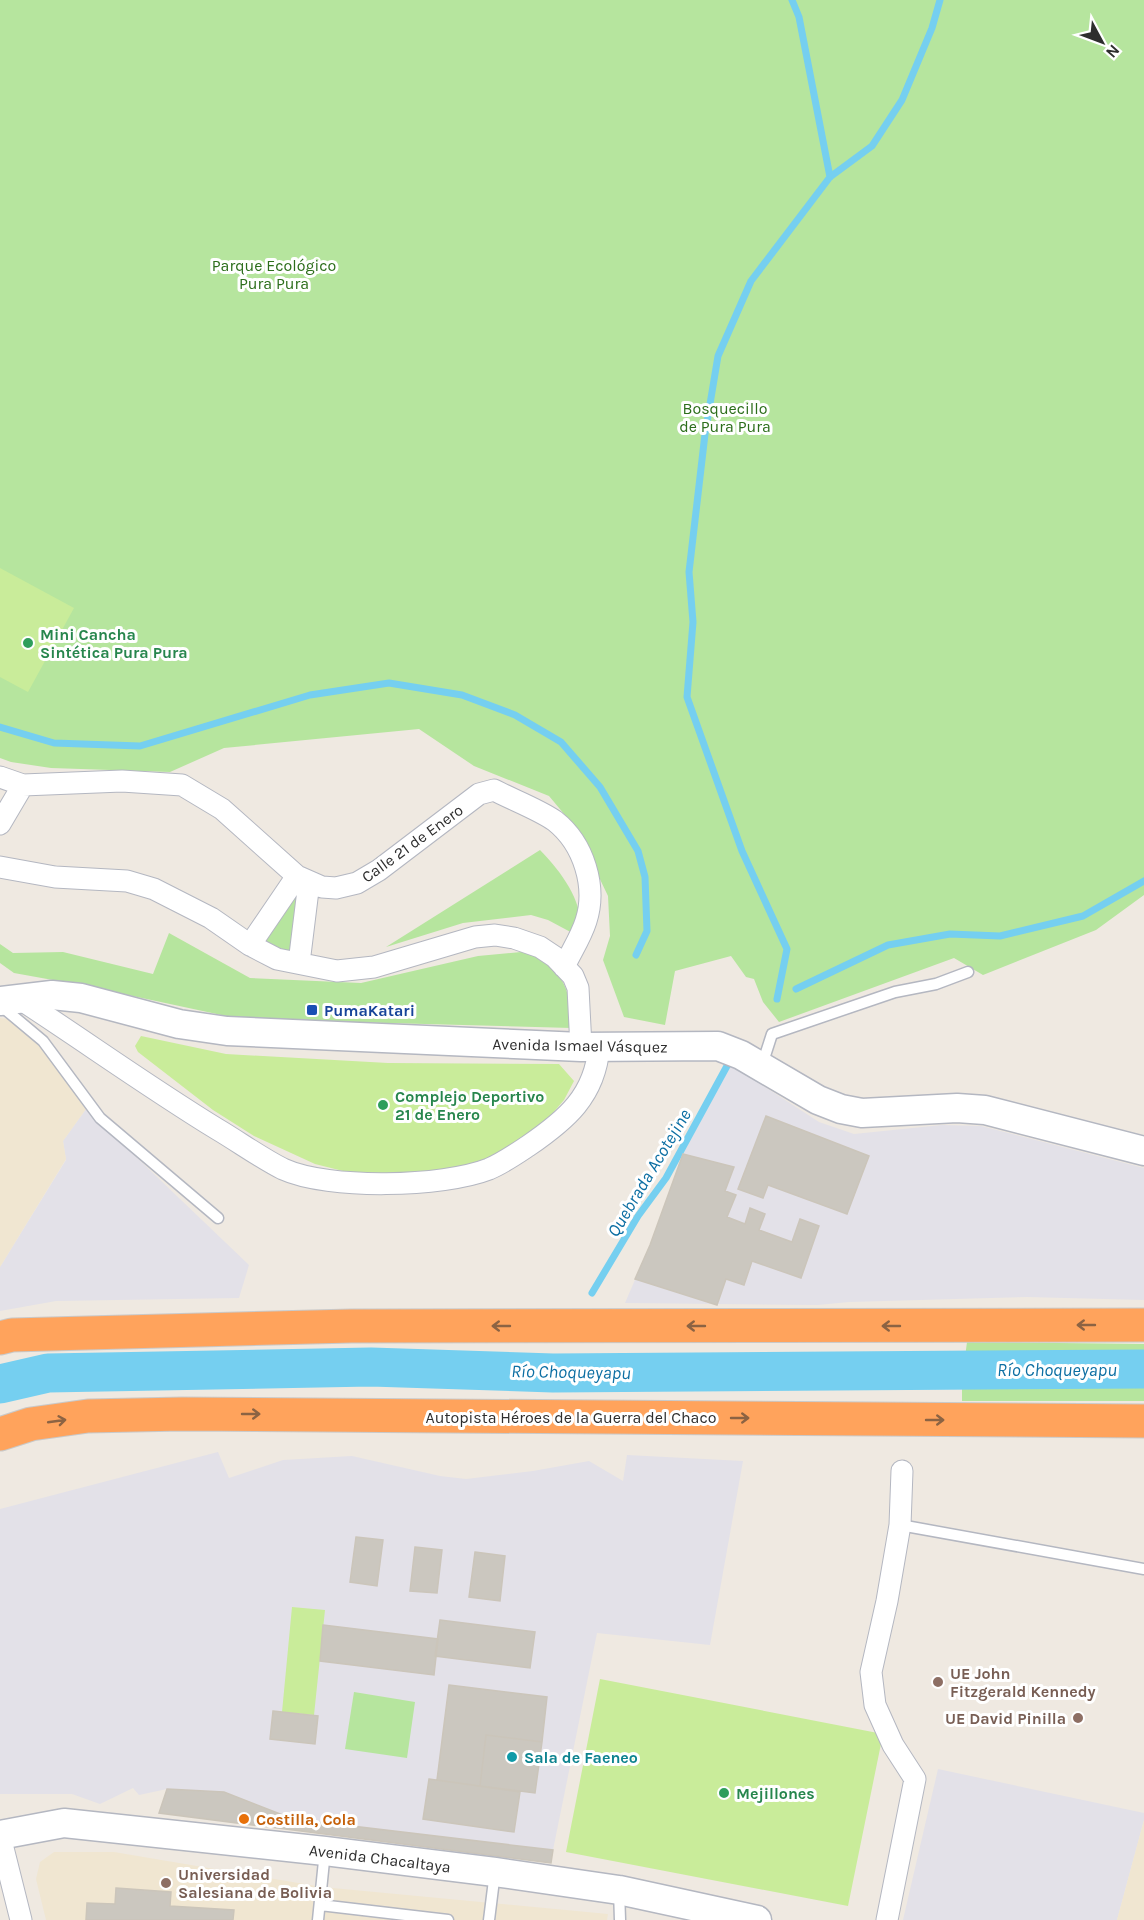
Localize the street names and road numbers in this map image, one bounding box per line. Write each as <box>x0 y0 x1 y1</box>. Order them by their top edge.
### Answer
street label: Calle 21 de Enero <box>358 800 467 887</box>
street label: Avenida Ismael Vásquez <box>492 1034 668 1057</box>
street label: Autopista Héroes de la Guerra del Chaco <box>426 1408 716 1427</box>
street label: Avenida Chacaltaya <box>308 1840 452 1877</box>

